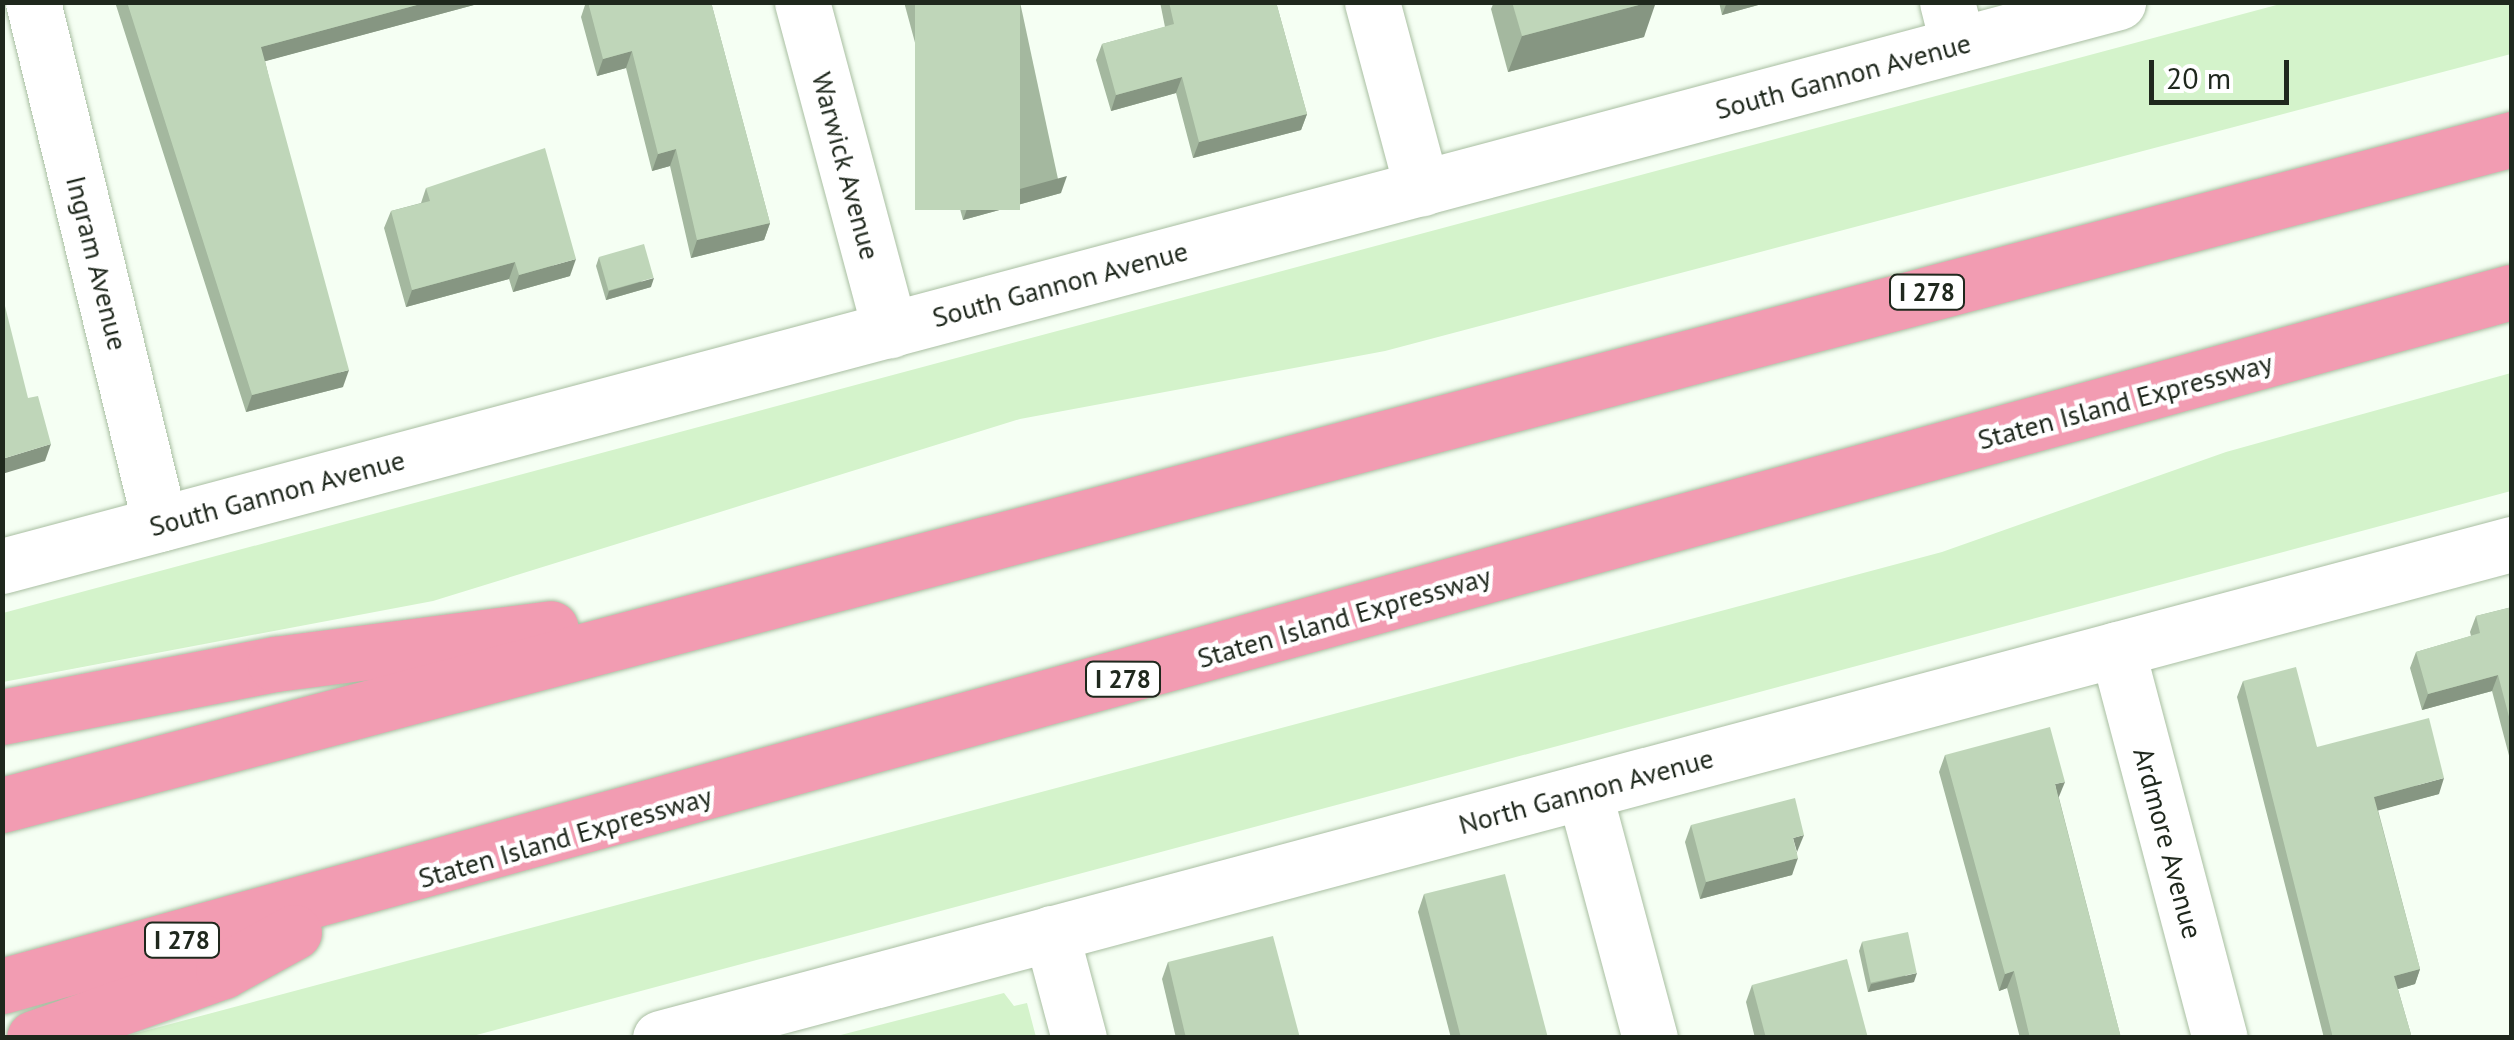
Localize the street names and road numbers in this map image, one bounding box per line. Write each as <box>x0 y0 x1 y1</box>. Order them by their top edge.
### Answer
street label: South Gannon Avenue <box>1711 26 1975 126</box>
street label: Warwick Avenue <box>805 68 887 264</box>
street label: Ingram Avenue <box>59 172 135 354</box>
street label: South Gannon Avenue <box>928 234 1192 334</box>
road number: I 278 <box>1887 272 1967 312</box>
street label: Staten Island Expressway <box>1974 345 2276 457</box>
street label: South Gannon Avenue <box>145 443 409 543</box>
street label: Staten Island Expressway <box>1193 559 1495 675</box>
road number: I 278 <box>1083 659 1163 699</box>
street label: North Gannon Avenue <box>1454 741 1718 841</box>
street label: Ardmore Avenue <box>2126 743 2210 943</box>
street label: Staten Island Expressway <box>414 779 716 895</box>
road number: I 278 <box>142 920 222 960</box>

